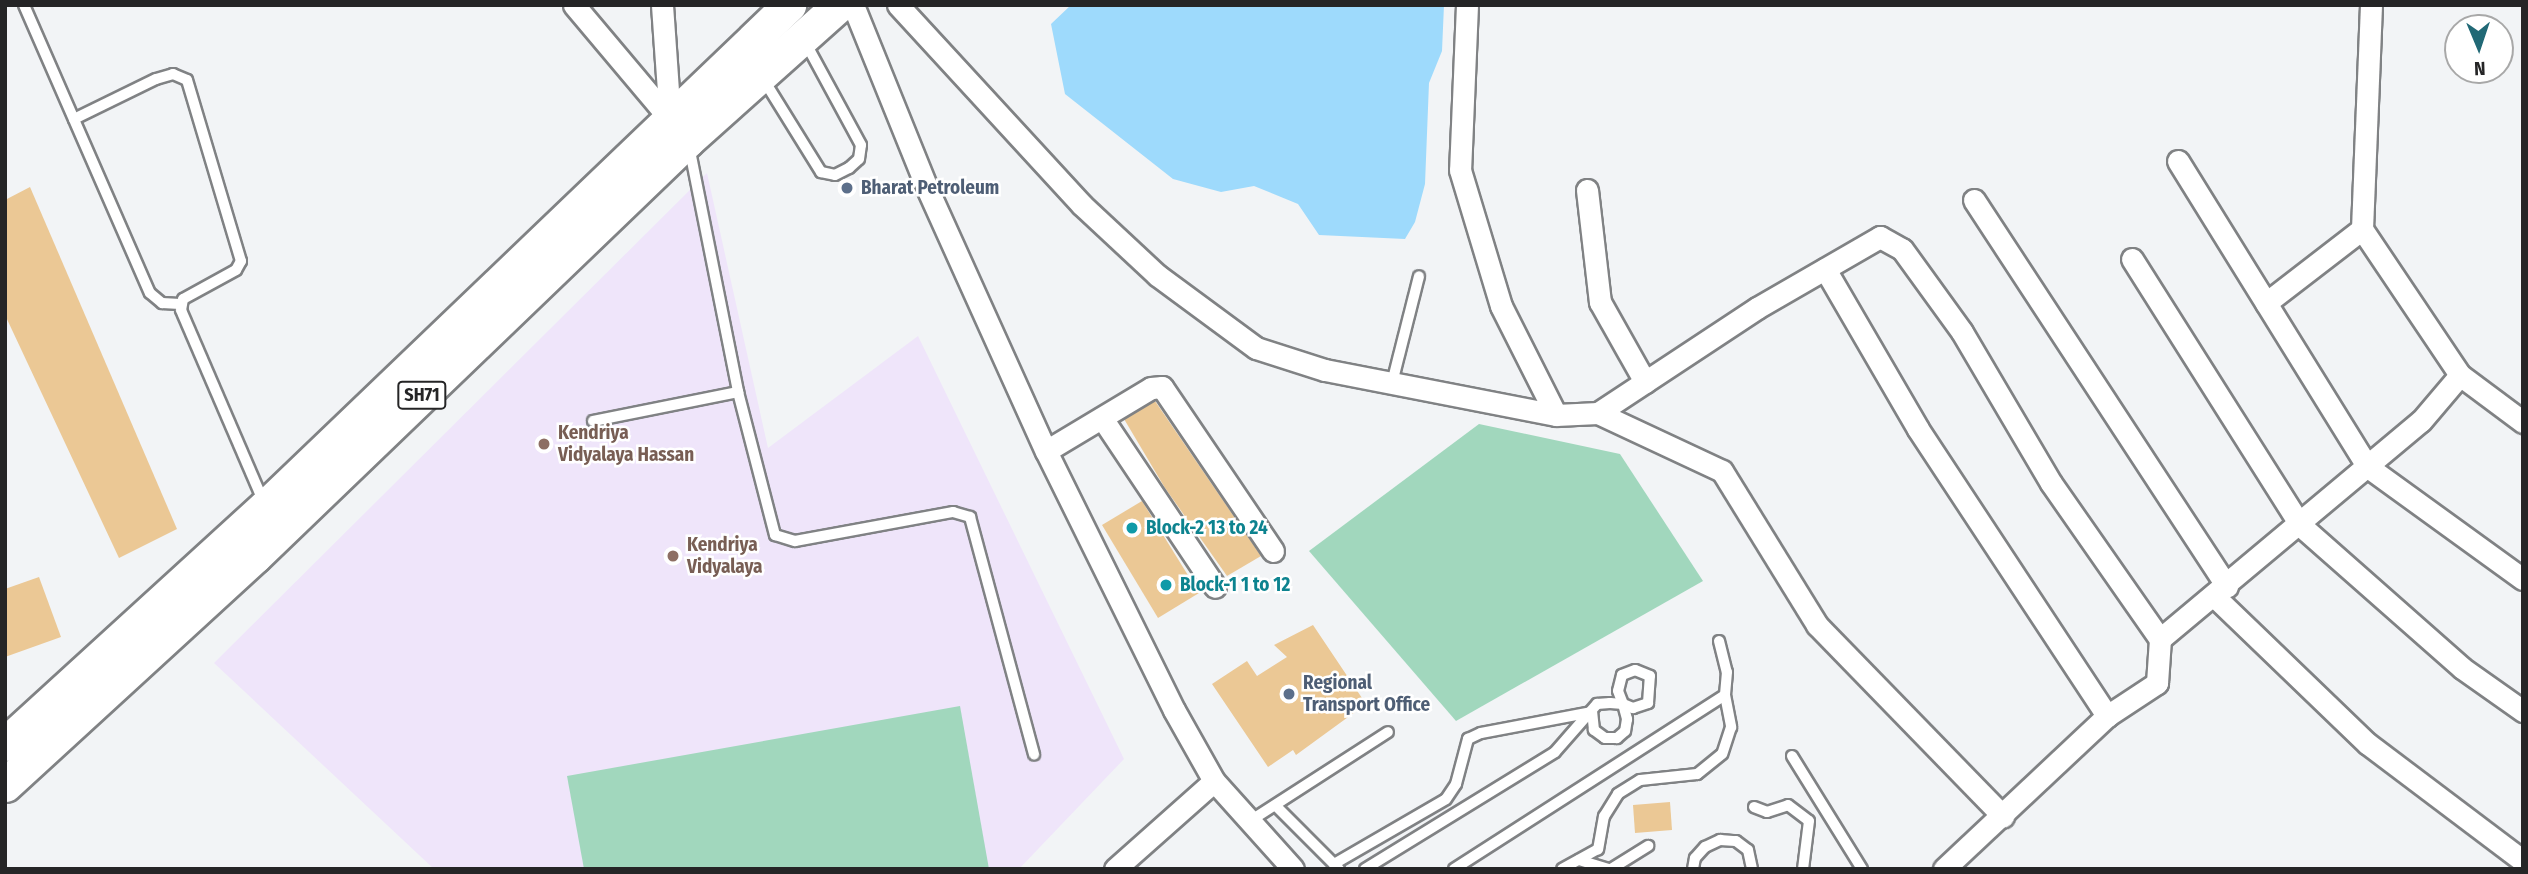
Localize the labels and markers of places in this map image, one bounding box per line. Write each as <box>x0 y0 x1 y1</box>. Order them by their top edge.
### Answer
place label: Bharat Petroleum <box>861 177 999 199</box>
marker: Bharat Petroleum <box>839 180 855 196</box>
place label: Kendriya Vidyalaya Hassan <box>558 422 694 466</box>
marker: Kendriya Vidyalaya Hassan <box>536 436 552 452</box>
place label: Block-2 13 to 24 <box>1146 517 1268 539</box>
marker: Block-2 13 to 24 <box>1124 520 1140 536</box>
place label: Kendriya Vidyalaya <box>687 534 763 578</box>
marker: Kendriya Vidyalaya <box>665 548 681 564</box>
place label: Block-1 1 to 12 <box>1180 574 1290 596</box>
marker: Block-1 1 to 12 <box>1158 577 1174 593</box>
place label: Regional Transport Office <box>1303 672 1430 716</box>
marker: Regional Transport Office <box>1281 686 1297 702</box>

